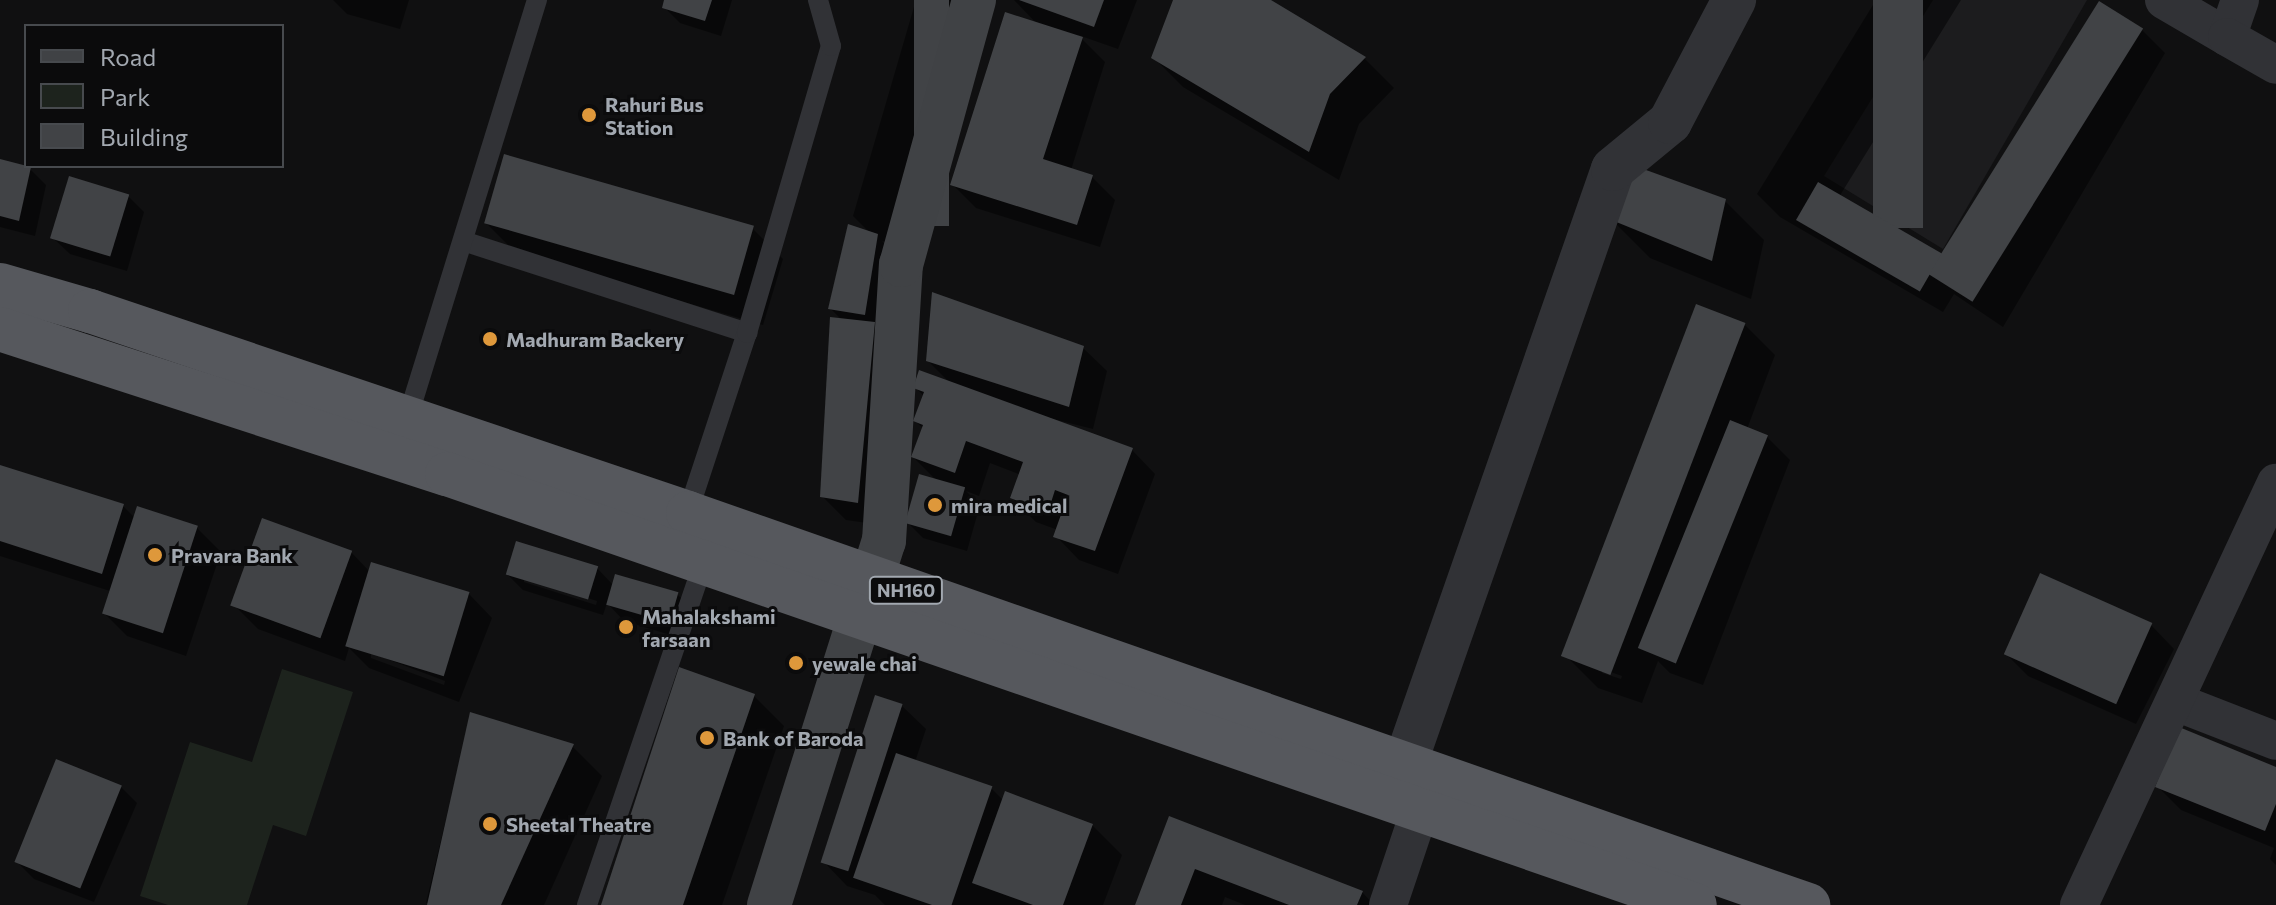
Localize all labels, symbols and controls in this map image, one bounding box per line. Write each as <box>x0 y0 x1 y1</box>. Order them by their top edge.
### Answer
legend <box>24 24 284 168</box>
text: Road <box>100 42 156 71</box>
text: Park <box>100 82 150 111</box>
place label: Rahuri Bus Station <box>605 92 704 139</box>
marker: Rahuri Bus Station <box>580 106 598 124</box>
text: Building <box>100 122 188 151</box>
place label: Madhuram Backery <box>506 327 684 351</box>
marker: Madhuram Backery <box>481 330 499 348</box>
place label: mira medical <box>951 493 1067 517</box>
marker: mira medical <box>926 496 944 514</box>
place label: Pravara Bank <box>171 543 293 567</box>
marker: Pravara Bank <box>146 546 164 564</box>
road number: NH160 <box>868 576 944 604</box>
place label: Mahalakshami farsaan <box>642 604 776 651</box>
marker: Mahalakshami farsaan <box>617 618 635 636</box>
place label: yewale chai <box>812 651 917 675</box>
marker: yewale chai <box>787 654 805 672</box>
place label: Bank of Baroda <box>723 726 863 750</box>
marker: Bank of Baroda <box>698 729 716 747</box>
place label: Sheetal Theatre <box>506 812 651 836</box>
marker: Sheetal Theatre <box>481 815 499 833</box>

